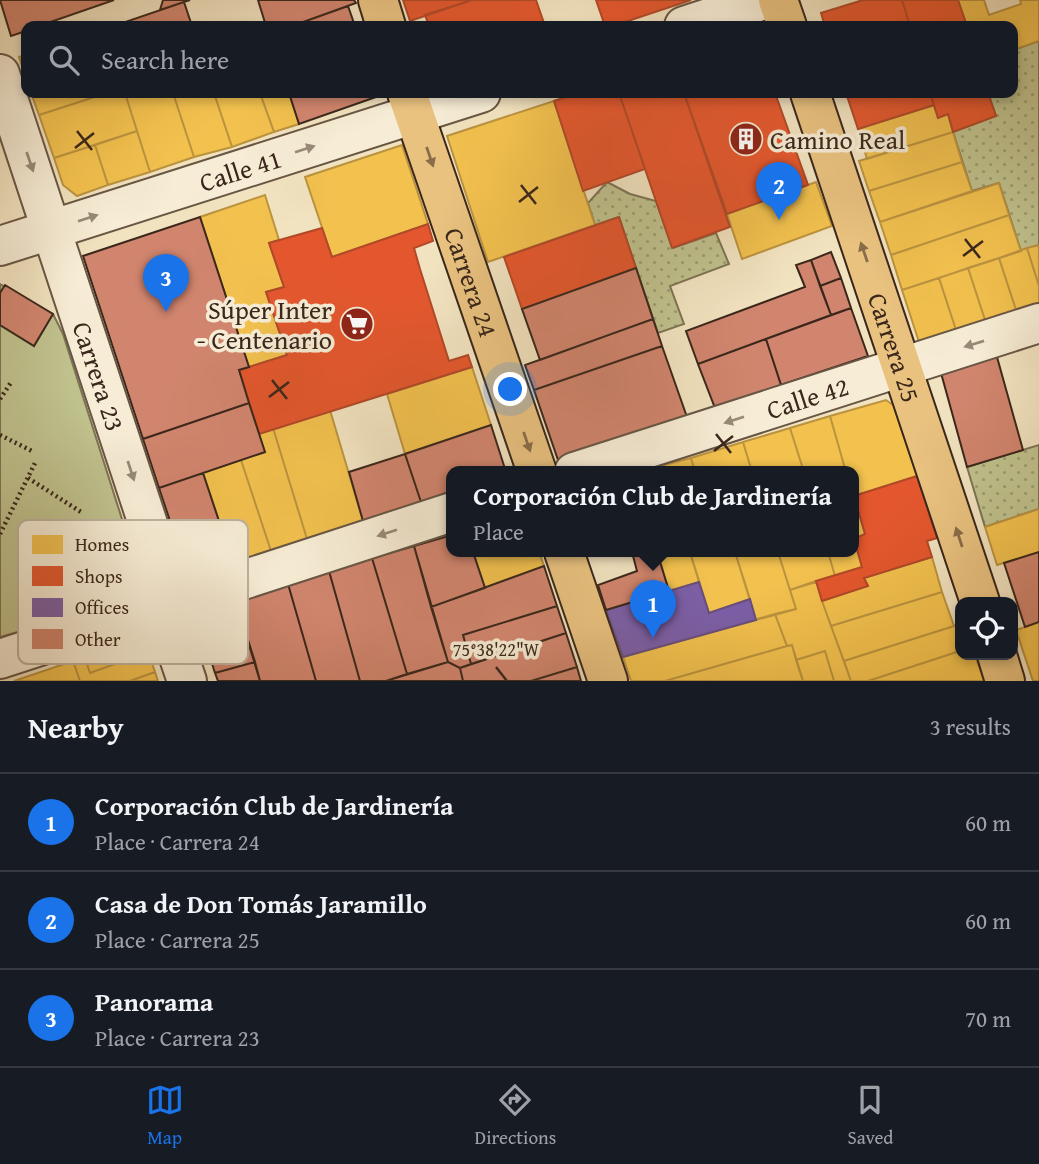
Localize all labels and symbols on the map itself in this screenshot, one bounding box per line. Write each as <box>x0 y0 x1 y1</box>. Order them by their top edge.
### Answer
building icon: Camino Real <box>727 120 765 158</box>
place label: Camino Real <box>770 120 905 159</box>
street label: Calle 41 <box>194 138 286 201</box>
one-way arrow <box>295 143 316 154</box>
one-way arrow <box>425 147 435 168</box>
one-way arrow <box>25 151 36 172</box>
pin: 2 <box>756 162 802 220</box>
one-way arrow <box>78 212 99 222</box>
street label: Carrera 24 <box>435 222 509 342</box>
one-way arrow <box>858 241 869 262</box>
pin: 3 <box>143 254 189 312</box>
street label: Carrera 25 <box>858 287 931 407</box>
place label: Súper Inter - Centenario <box>197 290 332 359</box>
supermarket icon: Súper Inter - Centenario <box>338 305 376 343</box>
street label: Carrera 23 <box>63 316 136 436</box>
one-way arrow <box>963 339 984 349</box>
street label: Calle 42 <box>761 366 853 429</box>
your location <box>493 372 527 406</box>
one-way arrow <box>723 416 744 426</box>
one-way arrow <box>522 432 533 453</box>
one-way arrow <box>126 461 137 482</box>
legend <box>18 520 248 664</box>
one-way arrow <box>953 527 963 548</box>
one-way arrow <box>376 528 397 539</box>
text: Homes <box>75 530 129 558</box>
text: Shops <box>75 562 122 590</box>
pin: 1 <box>630 580 676 638</box>
text: Offices <box>75 593 129 621</box>
text: Other <box>75 625 121 653</box>
text: 75°38'22"W <box>453 636 540 663</box>

